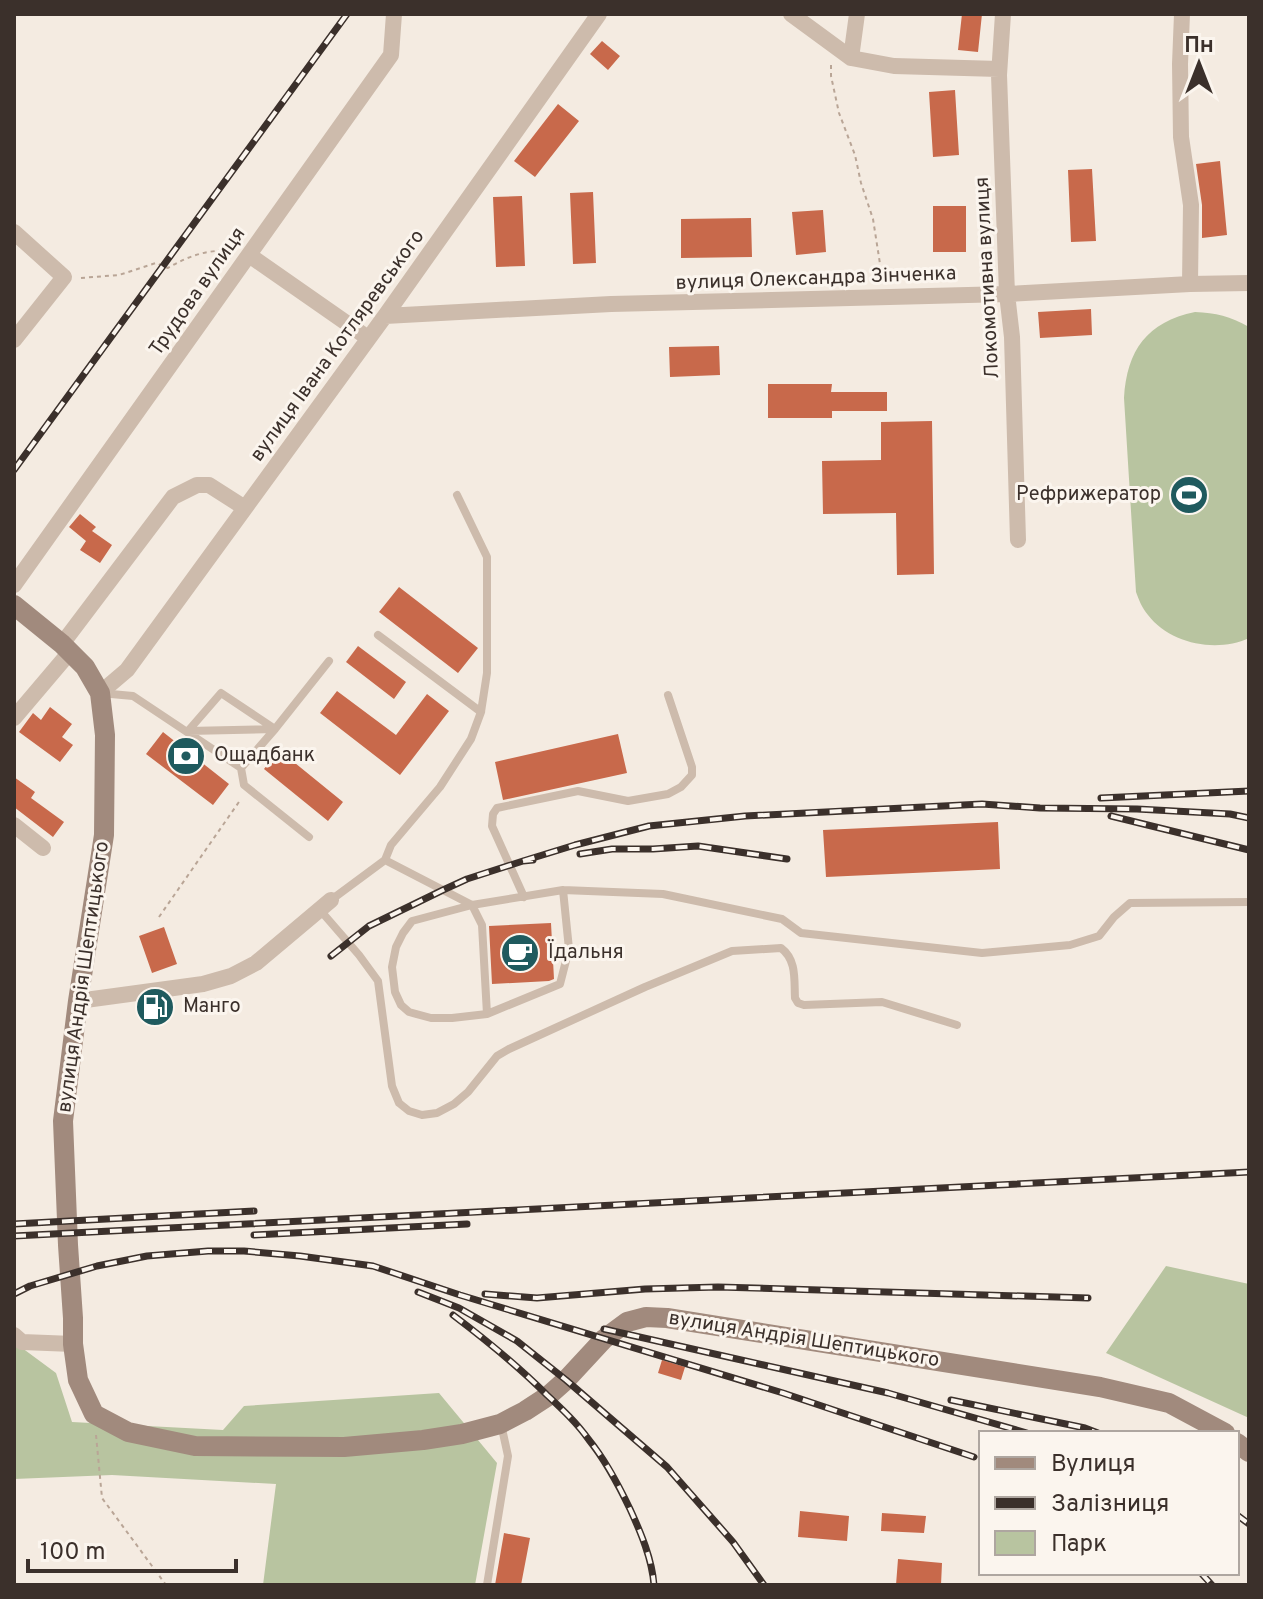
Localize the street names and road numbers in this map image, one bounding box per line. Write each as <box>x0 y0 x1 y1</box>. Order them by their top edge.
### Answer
street label: Локомотивна вулиця <box>970 176 1006 380</box>
street label: Трудова вулиця <box>144 223 252 361</box>
street label: вулиця Івана Котляревського <box>245 225 431 467</box>
street label: вулиця Олександра Зінченка <box>675 261 957 297</box>
street label: вулиця Андрія Шептицького <box>52 840 116 1114</box>
street label: вулиця Андрія Шептицького <box>667 1306 941 1374</box>

